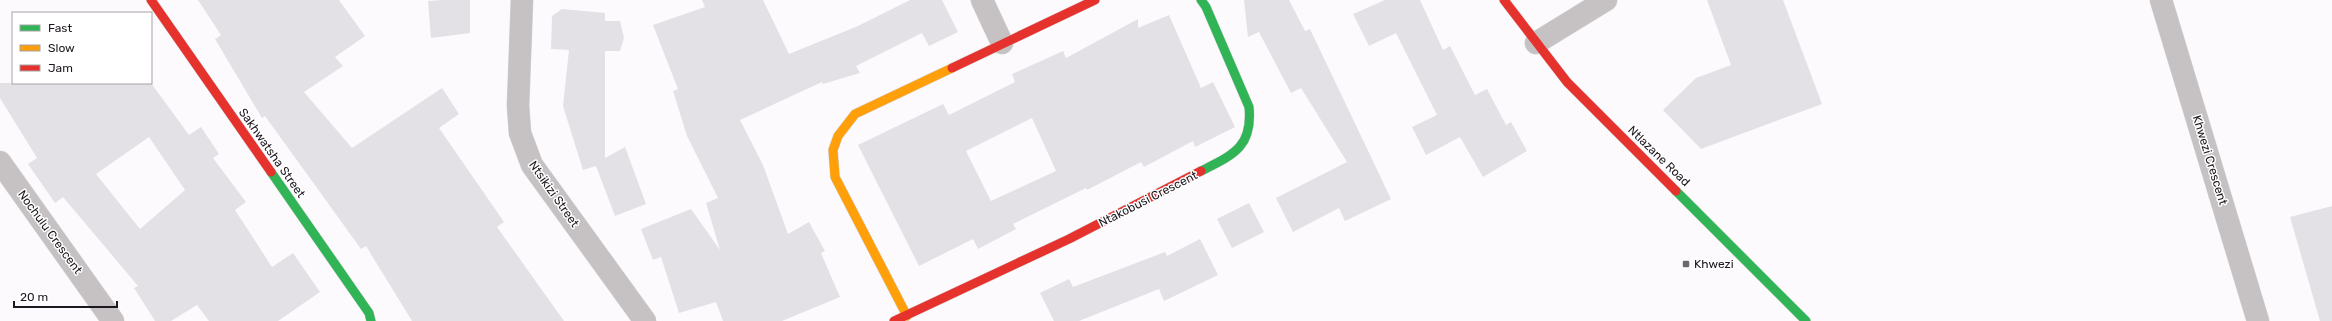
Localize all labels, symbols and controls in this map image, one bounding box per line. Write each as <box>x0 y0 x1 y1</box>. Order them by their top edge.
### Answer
legend <box>12 12 152 84</box>
text: Fast <box>48 21 72 35</box>
text: Slow <box>48 41 75 55</box>
text: Jam <box>48 61 73 75</box>
street label: Sakhwatsha Street <box>236 106 308 201</box>
street label: Khwezi Crescent <box>2190 113 2230 207</box>
street label: Ntlazane Road <box>1625 123 1693 189</box>
street label: Ntsikizi Street <box>526 158 582 230</box>
street label: Ntakobusi Crescent <box>1096 168 1200 230</box>
street label: Nochulu Crescent <box>15 187 85 277</box>
place label: Khwezi <box>1694 257 1734 271</box>
marker: Khwezi <box>1681 259 1691 269</box>
scale bar <box>14 283 117 309</box>
text: 20 m <box>20 290 48 304</box>

